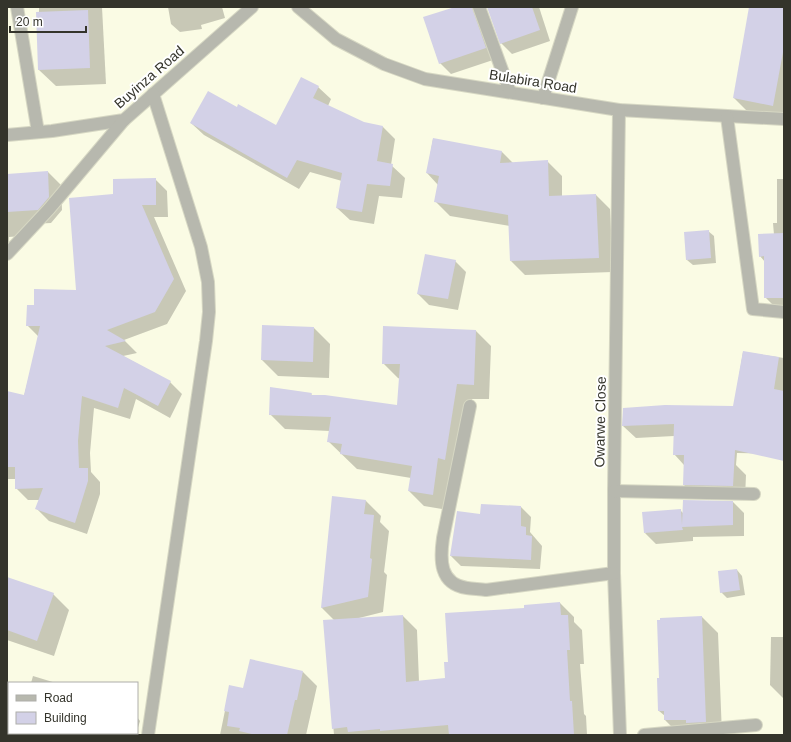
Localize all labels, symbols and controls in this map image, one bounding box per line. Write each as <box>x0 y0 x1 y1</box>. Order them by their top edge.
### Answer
scale bar <box>10 8 86 34</box>
text: 20 m <box>16 15 43 29</box>
street label: Buyinza Road <box>111 42 187 112</box>
street label: Bulabira Road <box>488 66 578 96</box>
street label: Owarwe Close <box>591 376 609 468</box>
legend <box>8 682 138 734</box>
text: Road <box>44 691 73 705</box>
text: Building <box>44 711 87 725</box>

